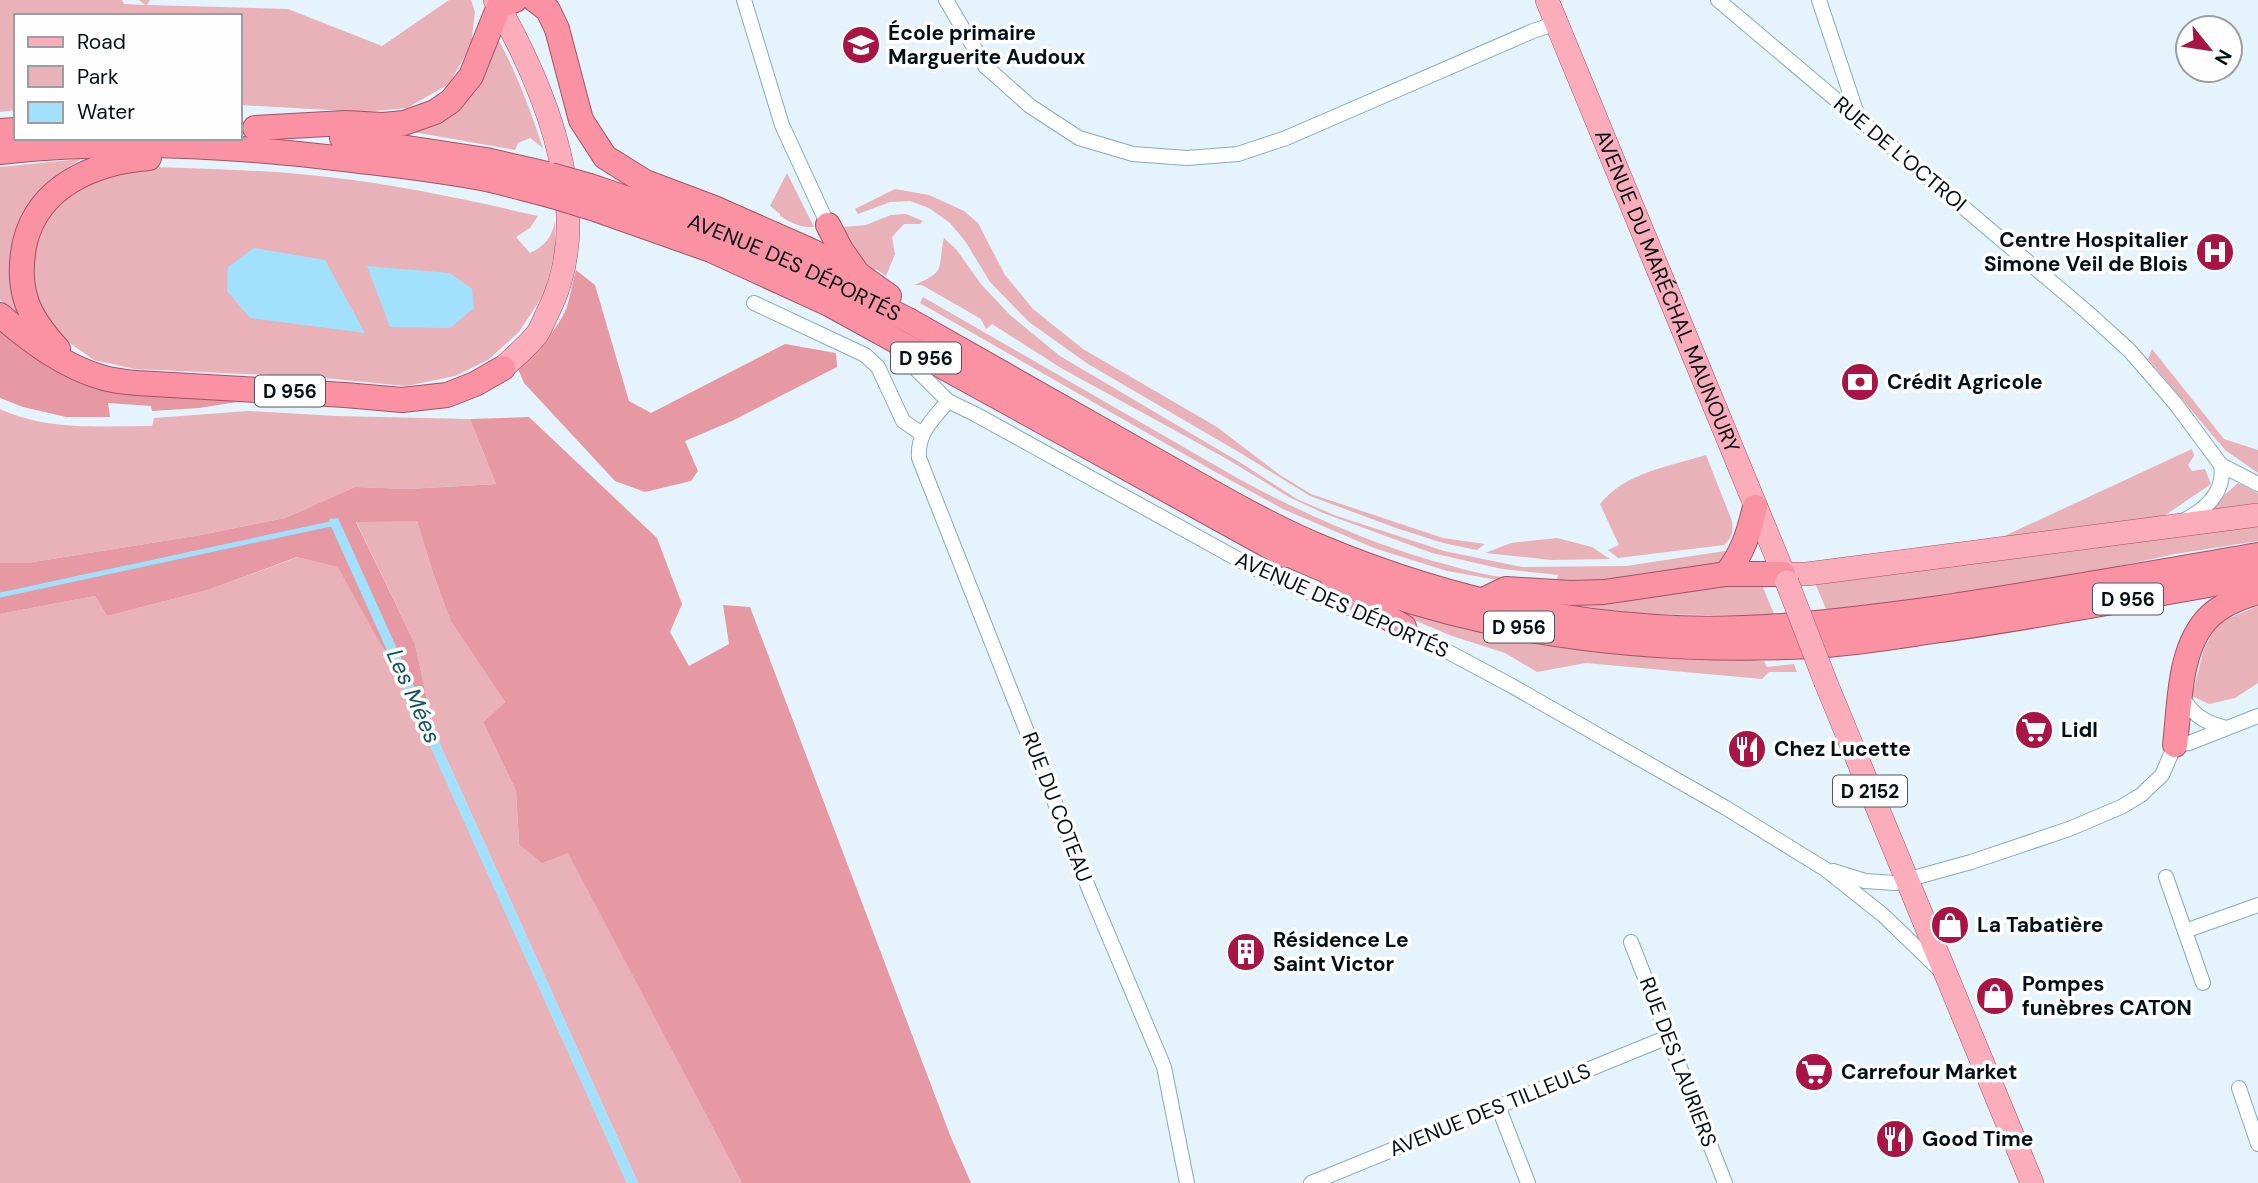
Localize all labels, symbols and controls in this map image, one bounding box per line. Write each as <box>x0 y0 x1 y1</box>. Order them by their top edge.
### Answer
legend <box>14 14 242 140</box>
north arrow <box>2174 14 2244 84</box>
place label: École primaire Marguerite Audoux <box>888 19 1085 71</box>
school or university icon: École primaire Marguerite Audoux <box>840 24 882 66</box>
text: Road <box>77 28 126 56</box>
text: N <box>2209 45 2238 70</box>
text: Park <box>77 63 119 91</box>
street label: RUE DE L'OCTROI <box>1828 90 1972 218</box>
text: Water <box>77 98 135 126</box>
street label: AVENUE DU MARÉCHAL MAUNOURY <box>1588 126 1746 457</box>
street label: AVENUE DES DÉPORTÉS <box>684 207 905 328</box>
place label: Centre Hospitalier Simone Veil de Blois <box>1984 226 2188 278</box>
hospital icon: Centre Hospitalier Simone Veil de Blois <box>2194 231 2236 273</box>
road number: D 956 <box>891 342 961 374</box>
bank icon: Crédit Agricole <box>1839 361 1881 403</box>
place label: Crédit Agricole <box>1887 368 2043 396</box>
road number: D 956 <box>255 376 325 406</box>
street label: AVENUE DES DÉPORTÉS <box>1231 545 1453 665</box>
road number: D 956 <box>2093 584 2163 614</box>
road number: D 956 <box>1484 612 1554 642</box>
water label: Les Mées <box>380 644 448 748</box>
supermarket icon: Lidl <box>2013 709 2055 751</box>
place label: Lidl <box>2061 716 2098 744</box>
street label: RUE DU COTEAU <box>1015 728 1099 886</box>
restaurant icon: Chez Lucette <box>1726 728 1768 770</box>
place label: Chez Lucette <box>1774 735 1911 763</box>
road number: D 2152 <box>1833 776 1907 806</box>
shop icon: La Tabatière <box>1929 904 1971 946</box>
place label: La Tabatière <box>1977 911 2103 939</box>
place label: Résidence Le Saint Victor <box>1273 926 1409 978</box>
building icon: Résidence Le Saint Victor <box>1225 931 1267 973</box>
place label: Pompes funèbres CATON <box>2022 970 2192 1022</box>
street label: RUE DES LAURIERS <box>1633 973 1723 1151</box>
shop icon: Pompes funèbres CATON <box>1974 975 2016 1017</box>
supermarket icon: Carrefour Market <box>1793 1051 1835 1093</box>
street label: AVENUE DES TILLEULS <box>1385 1057 1595 1163</box>
place label: Carrefour Market <box>1841 1058 2017 1086</box>
restaurant icon: Good Time <box>1874 1118 1916 1160</box>
place label: Good Time <box>1922 1125 2033 1153</box>

